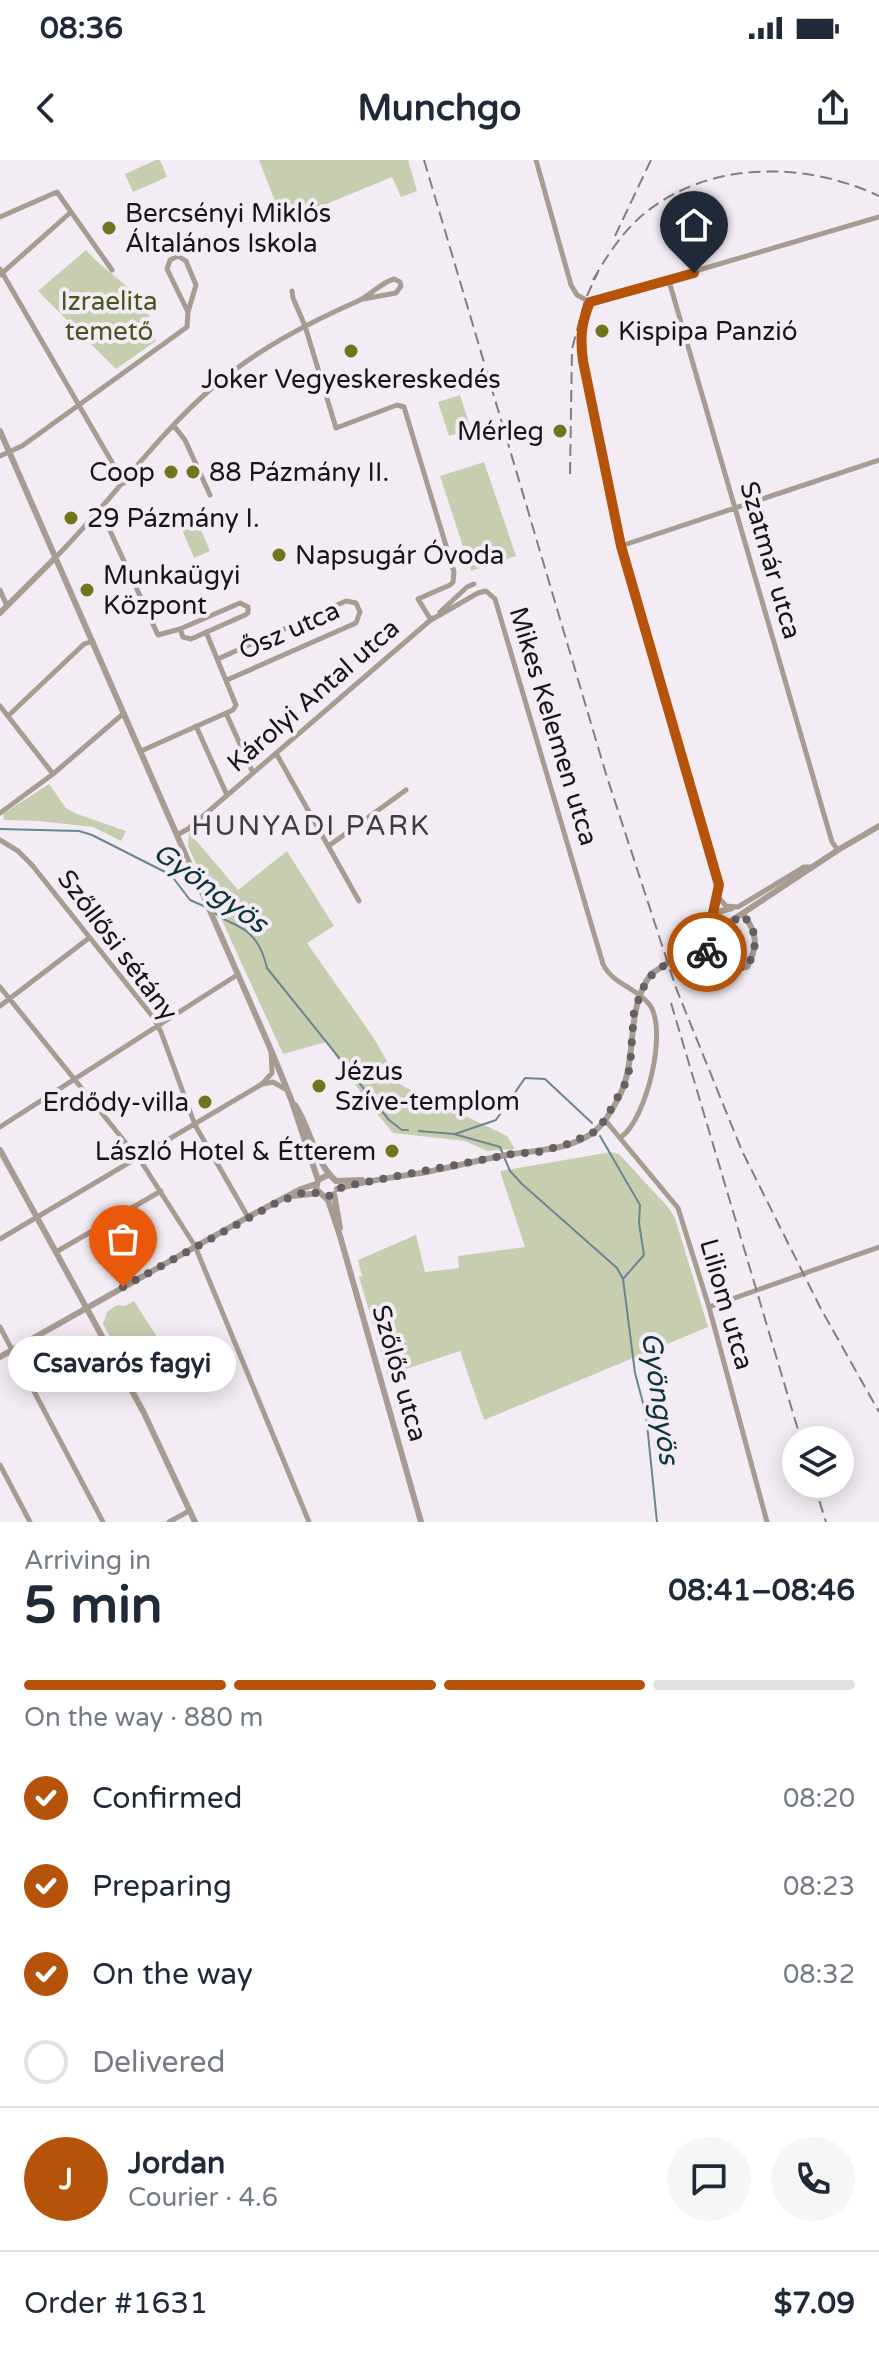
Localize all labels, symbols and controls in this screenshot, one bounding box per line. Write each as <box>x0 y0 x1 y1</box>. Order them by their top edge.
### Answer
text: 08:36 <box>40 10 123 47</box>
icon: back <box>24 86 68 130</box>
icon: share <box>811 86 855 130</box>
text: Munchgo <box>358 87 521 130</box>
pin <box>660 191 728 273</box>
place label: Bercsényi Miklós Általános Iskola <box>125 198 331 259</box>
icon: home <box>672 203 716 247</box>
marker: Bercsényi Miklós Általános Iskola <box>100 219 118 237</box>
park label: Izraelita temető <box>60 286 158 347</box>
place label: Kispipa Panzió <box>618 316 798 347</box>
marker: Kispipa Panzió <box>593 322 611 340</box>
marker: Joker Vegyeskereskedés <box>342 342 360 360</box>
place label: Joker Vegyeskereskedés <box>201 364 501 395</box>
place label: Mérleg <box>457 416 544 447</box>
marker: Mérleg <box>551 422 569 440</box>
place label: Coop <box>89 457 155 488</box>
place label: 88 Pázmány II. <box>209 457 389 488</box>
marker: Coop <box>162 463 180 481</box>
marker: 88 Pázmány II. <box>184 463 202 481</box>
street label: Szatmár utca <box>733 478 808 642</box>
place label: 29 Pázmány I. <box>87 503 260 534</box>
marker: 29 Pázmány I. <box>62 509 80 527</box>
place label: Napsugár Óvoda <box>295 539 504 571</box>
marker: Napsugár Óvoda <box>270 546 288 564</box>
place label: Munkaügyi Központ <box>103 560 241 621</box>
marker: Munkaügyi Központ <box>78 581 96 599</box>
street label: Ősz utca <box>234 594 344 666</box>
street label: Mikes Kelemen utca <box>502 603 605 849</box>
street label: Károlyi Antal utca <box>221 612 406 778</box>
district label: HUNYADI PARK <box>191 809 431 843</box>
water label: Gyöngyös <box>147 835 275 942</box>
street label: Szőllősi sétány <box>51 864 184 1027</box>
courier <box>667 912 747 992</box>
icon: bike <box>685 930 729 974</box>
place label: Jézus Szíve-templom <box>335 1056 520 1117</box>
marker: Jézus Szíve-templom <box>310 1077 328 1095</box>
place label: Erdődy-villa <box>42 1087 189 1118</box>
marker: Erdődy-villa <box>196 1093 214 1111</box>
place label: László Hotel & Étterem <box>95 1136 376 1167</box>
marker: László Hotel & Étterem <box>383 1142 401 1160</box>
pin <box>89 1205 157 1287</box>
icon: bag <box>101 1217 145 1261</box>
street label: Liliom utca <box>693 1235 760 1373</box>
street label: Szőlős utca <box>365 1301 434 1445</box>
water label: Gyöngyös <box>634 1330 686 1468</box>
callout: Csavarós fagyi <box>9 1335 237 1391</box>
text: Csavarós fagyi <box>33 1348 211 1379</box>
map controls <box>782 1426 854 1498</box>
button: layers <box>782 1426 854 1498</box>
text: Arriving in <box>24 1545 151 1576</box>
text: 08:41–08:46 <box>668 1572 855 1609</box>
text: 5 min <box>24 1574 163 1637</box>
text: On the way · 880 m <box>24 1702 263 1733</box>
icon: check <box>24 1776 68 1820</box>
text: Confirmed <box>92 1780 243 1817</box>
text: 08:20 <box>783 1783 855 1814</box>
icon: check <box>24 1864 68 1908</box>
text: Preparing <box>92 1868 232 1905</box>
text: 08:23 <box>783 1871 855 1902</box>
icon: check <box>24 1952 68 1996</box>
text: On the way <box>92 1956 253 1993</box>
text: 08:32 <box>783 1959 855 1990</box>
text: Delivered <box>92 2044 226 2081</box>
button: chat <box>667 2137 751 2221</box>
button: phone <box>771 2137 855 2221</box>
text: Jordan <box>128 2145 225 2182</box>
text: J <box>59 2161 73 2198</box>
text: Courier · 4.6 <box>128 2182 278 2213</box>
text: Order #1631 <box>24 2285 208 2322</box>
text: $7.09 <box>774 2285 855 2322</box>

